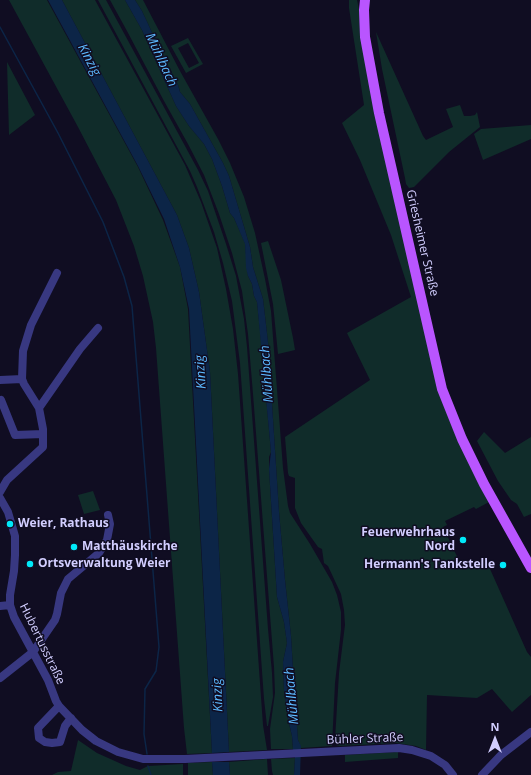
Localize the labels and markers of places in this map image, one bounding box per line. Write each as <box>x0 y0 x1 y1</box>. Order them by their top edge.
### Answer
place label: Weier, Rathaus <box>18 517 109 531</box>
marker: Weier, Rathaus <box>5 519 15 529</box>
place label: Feuerwehrhaus Nord <box>361 526 455 554</box>
marker: Feuerwehrhaus Nord <box>458 535 468 545</box>
place label: Matthäuskirche <box>82 540 178 554</box>
marker: Matthäuskirche <box>69 542 79 552</box>
place label: Ortsverwaltung Weier <box>38 557 170 571</box>
place label: Hermann's Tankstelle <box>364 558 495 572</box>
marker: Ortsverwaltung Weier <box>25 559 35 569</box>
marker: Hermann's Tankstelle <box>498 560 508 570</box>

